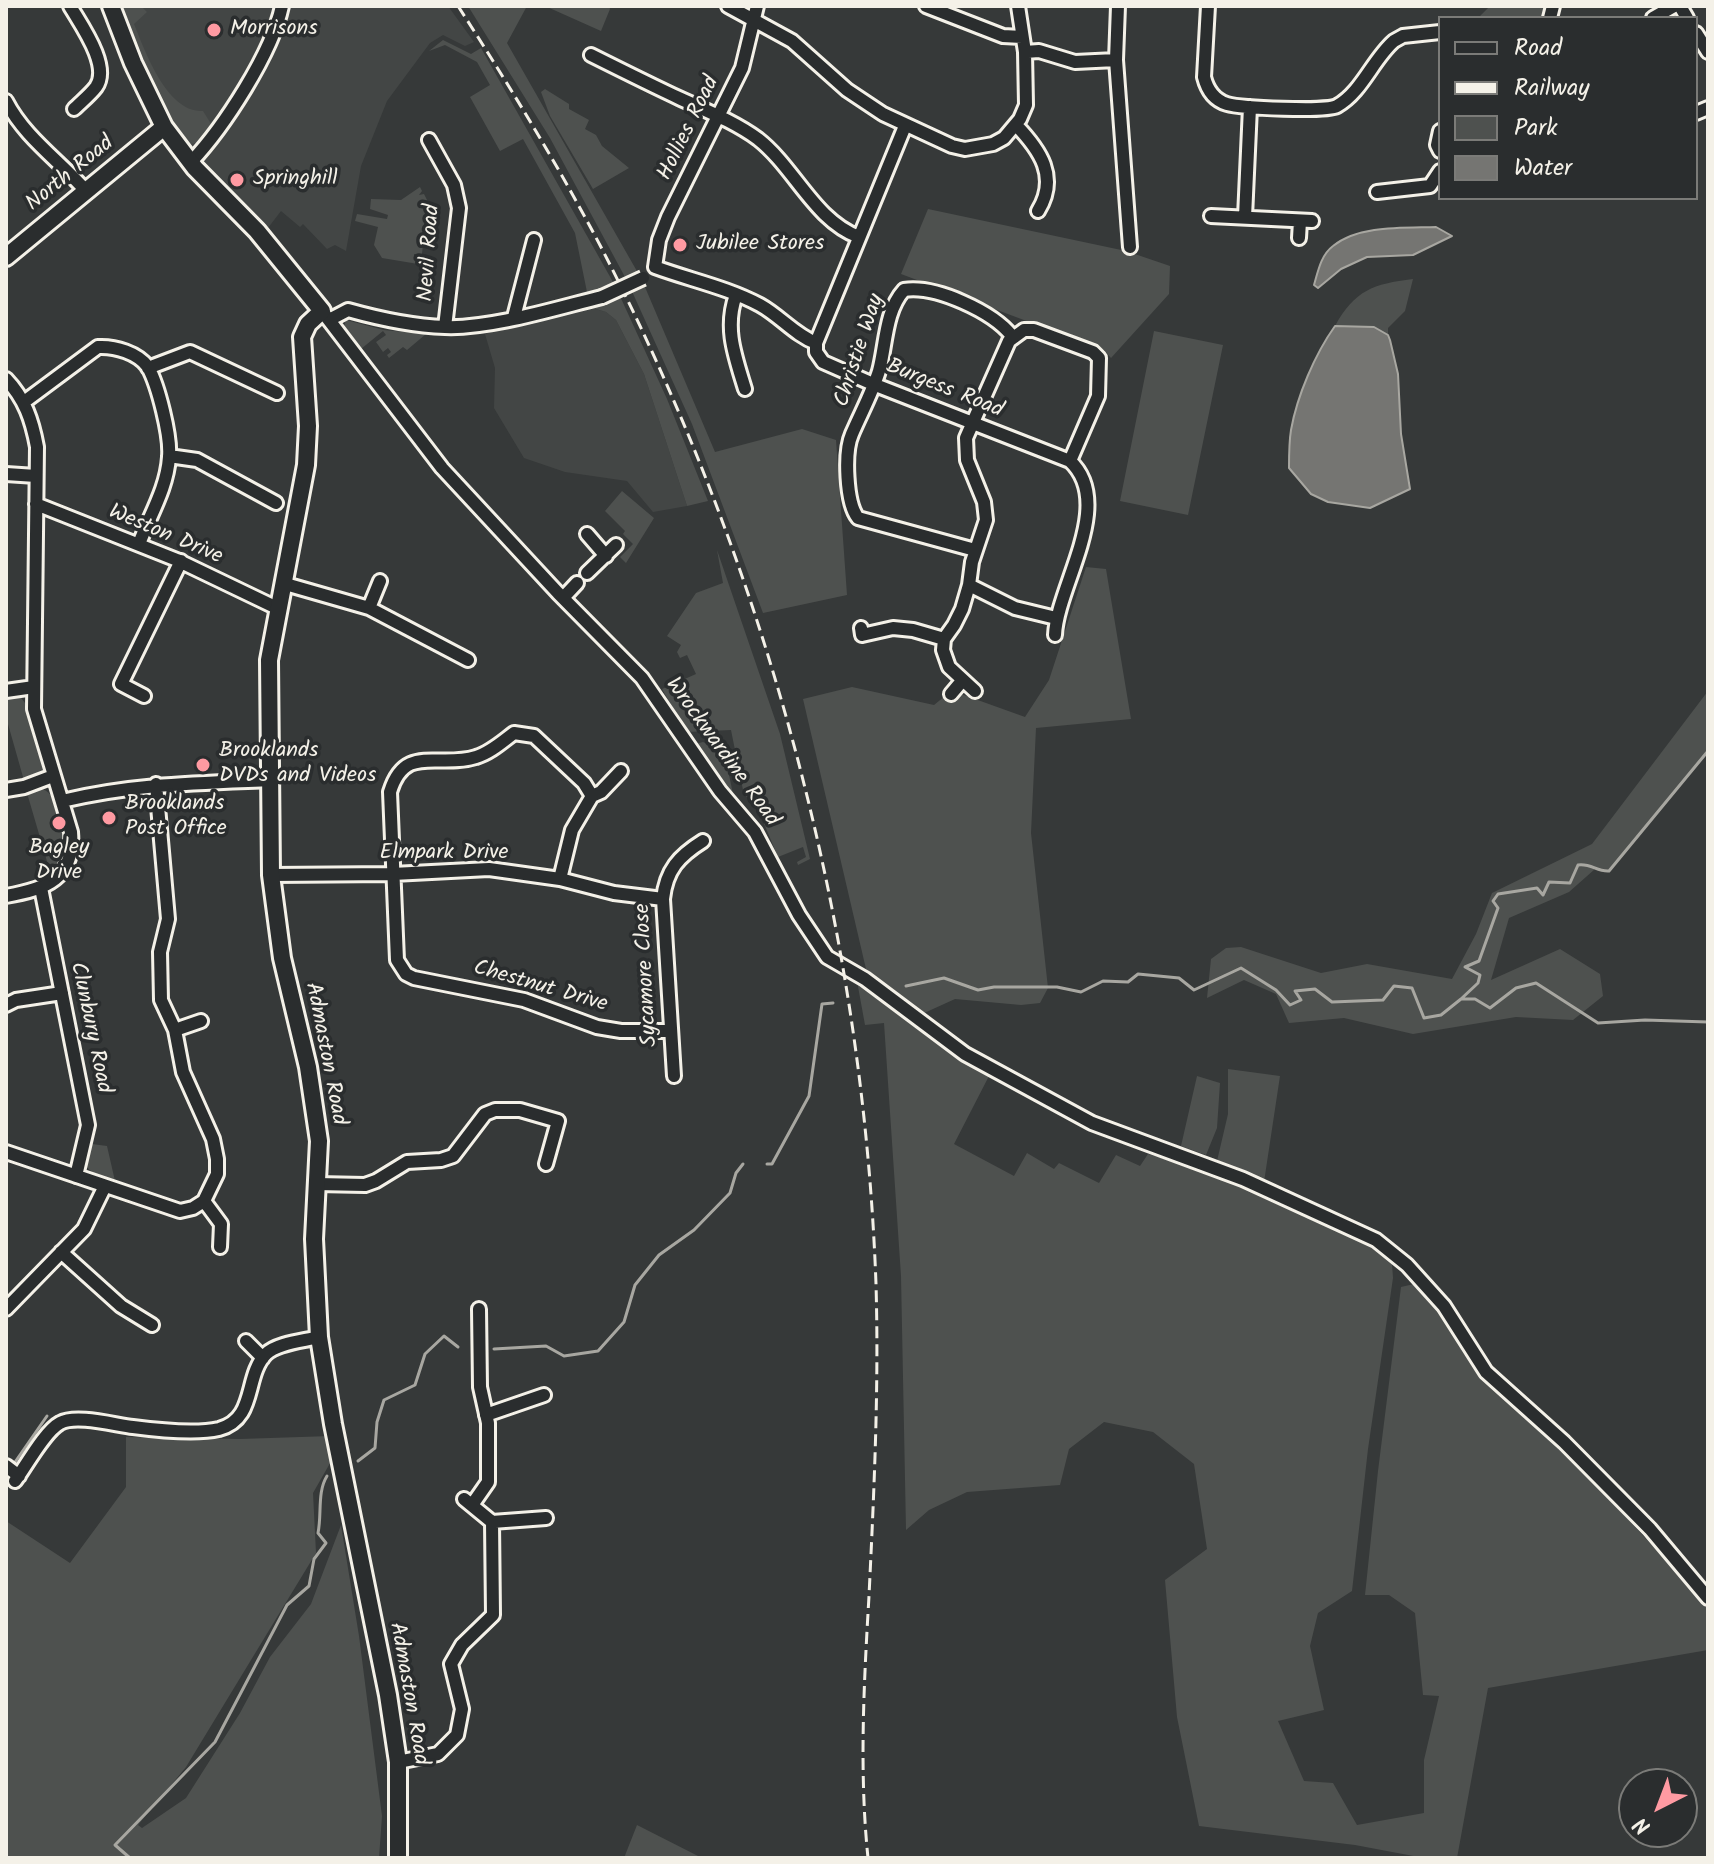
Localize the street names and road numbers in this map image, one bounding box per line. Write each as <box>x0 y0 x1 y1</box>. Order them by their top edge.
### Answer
street label: Hollies Road <box>653 72 727 186</box>
street label: North Road <box>22 132 120 218</box>
street label: Nevil Road <box>414 203 448 303</box>
street label: Christie Way <box>830 291 892 411</box>
street label: Burgess Road <box>882 355 1006 425</box>
street label: Weston Drive <box>104 500 226 572</box>
street label: Wrockwardine Road <box>658 673 784 833</box>
street label: Elmpark Drive <box>380 841 508 867</box>
street label: Sycamore Close <box>631 903 665 1047</box>
street label: Chestnut Drive <box>470 956 610 1020</box>
street label: Clunbury Road <box>62 960 116 1096</box>
street label: Admaston Road <box>297 980 351 1128</box>
street label: Admaston Road <box>381 1620 433 1768</box>

